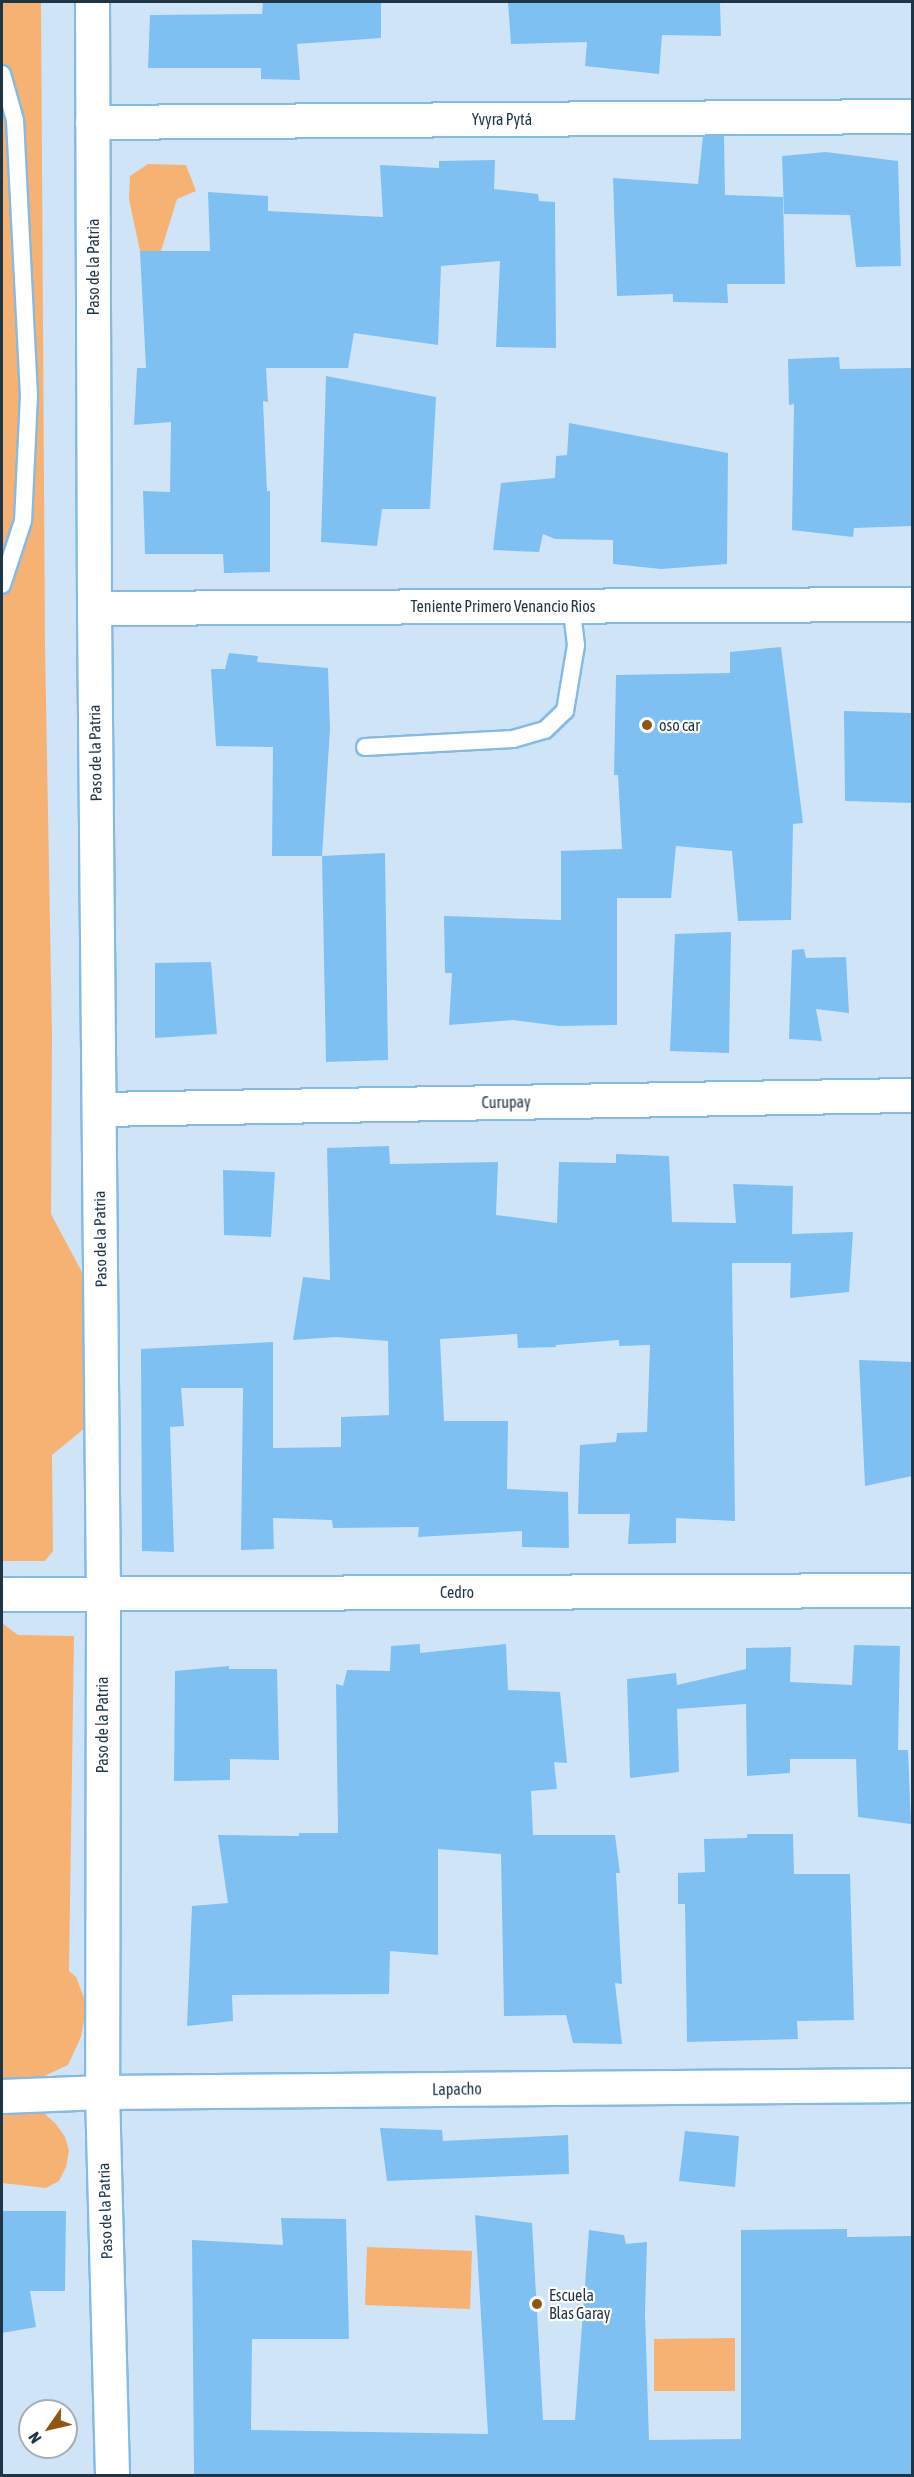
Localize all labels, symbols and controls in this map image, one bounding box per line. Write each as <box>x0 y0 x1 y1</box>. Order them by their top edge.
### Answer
street label: Yvyra Pytá <box>472 109 532 129</box>
street label: Paso de la Patria <box>83 219 103 315</box>
street label: Teniente Primero Venancio Rios <box>411 596 595 616</box>
street label: Paso de la Patria <box>85 705 105 801</box>
place label: oso car <box>659 715 700 735</box>
marker: oso car <box>640 718 654 732</box>
street label: Curupay <box>481 1092 531 1112</box>
street label: Paso de la Patria <box>90 1191 110 1287</box>
street label: Cedro <box>440 1582 474 1602</box>
street label: Paso de la Patria <box>92 1677 112 1773</box>
street label: Lapacho <box>432 2079 482 2099</box>
street label: Paso de la Patria <box>94 2162 116 2260</box>
place label: Escuela Blas Garay <box>549 2285 610 2323</box>
marker: Escuela Blas Garay <box>530 2297 544 2311</box>
north arrow <box>18 2399 78 2459</box>
text: N <box>25 2429 45 2447</box>

